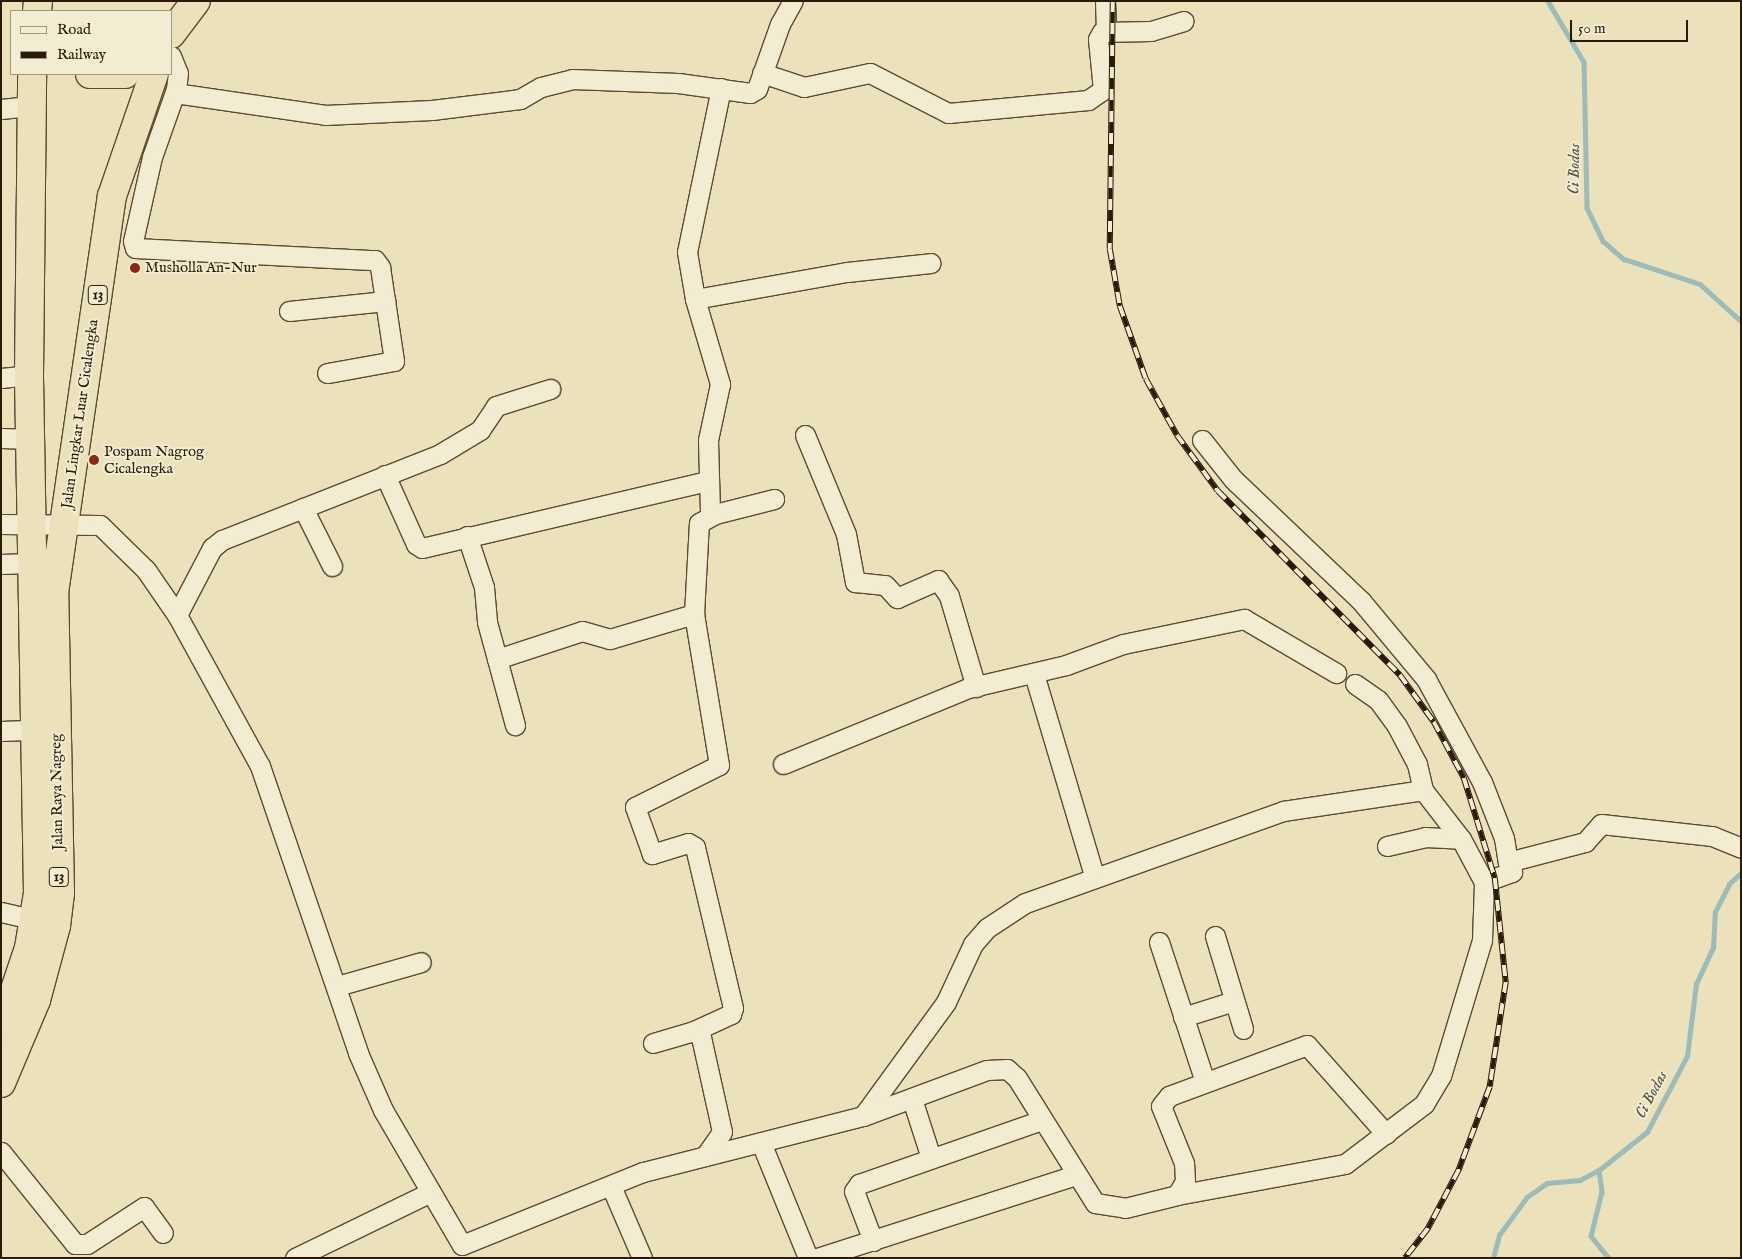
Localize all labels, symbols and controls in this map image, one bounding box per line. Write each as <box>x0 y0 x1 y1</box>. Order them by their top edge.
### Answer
legend <box>10 10 172 75</box>
scale bar <box>1572 10 1690 42</box>
text: 50 m <box>1578 19 1606 38</box>
text: Road <box>57 20 91 39</box>
text: Railway <box>57 45 106 64</box>
water label: Ci Bodas <box>1565 143 1585 195</box>
place label: Musholla An-Nur <box>145 259 257 277</box>
marker: Musholla An-Nur <box>129 262 141 274</box>
road number: 13 <box>87 284 109 306</box>
street label: Jalan Lingkar Luar Cicalengka <box>58 318 102 510</box>
place label: Pospam Nagrog Cicalengka <box>104 442 204 477</box>
marker: Pospam Nagrog Cicalengka <box>88 454 100 466</box>
street label: Jalan Raya Nagreg <box>47 734 67 850</box>
road number: 13 <box>48 866 70 889</box>
water label: Ci Bodas <box>1632 1068 1672 1122</box>

